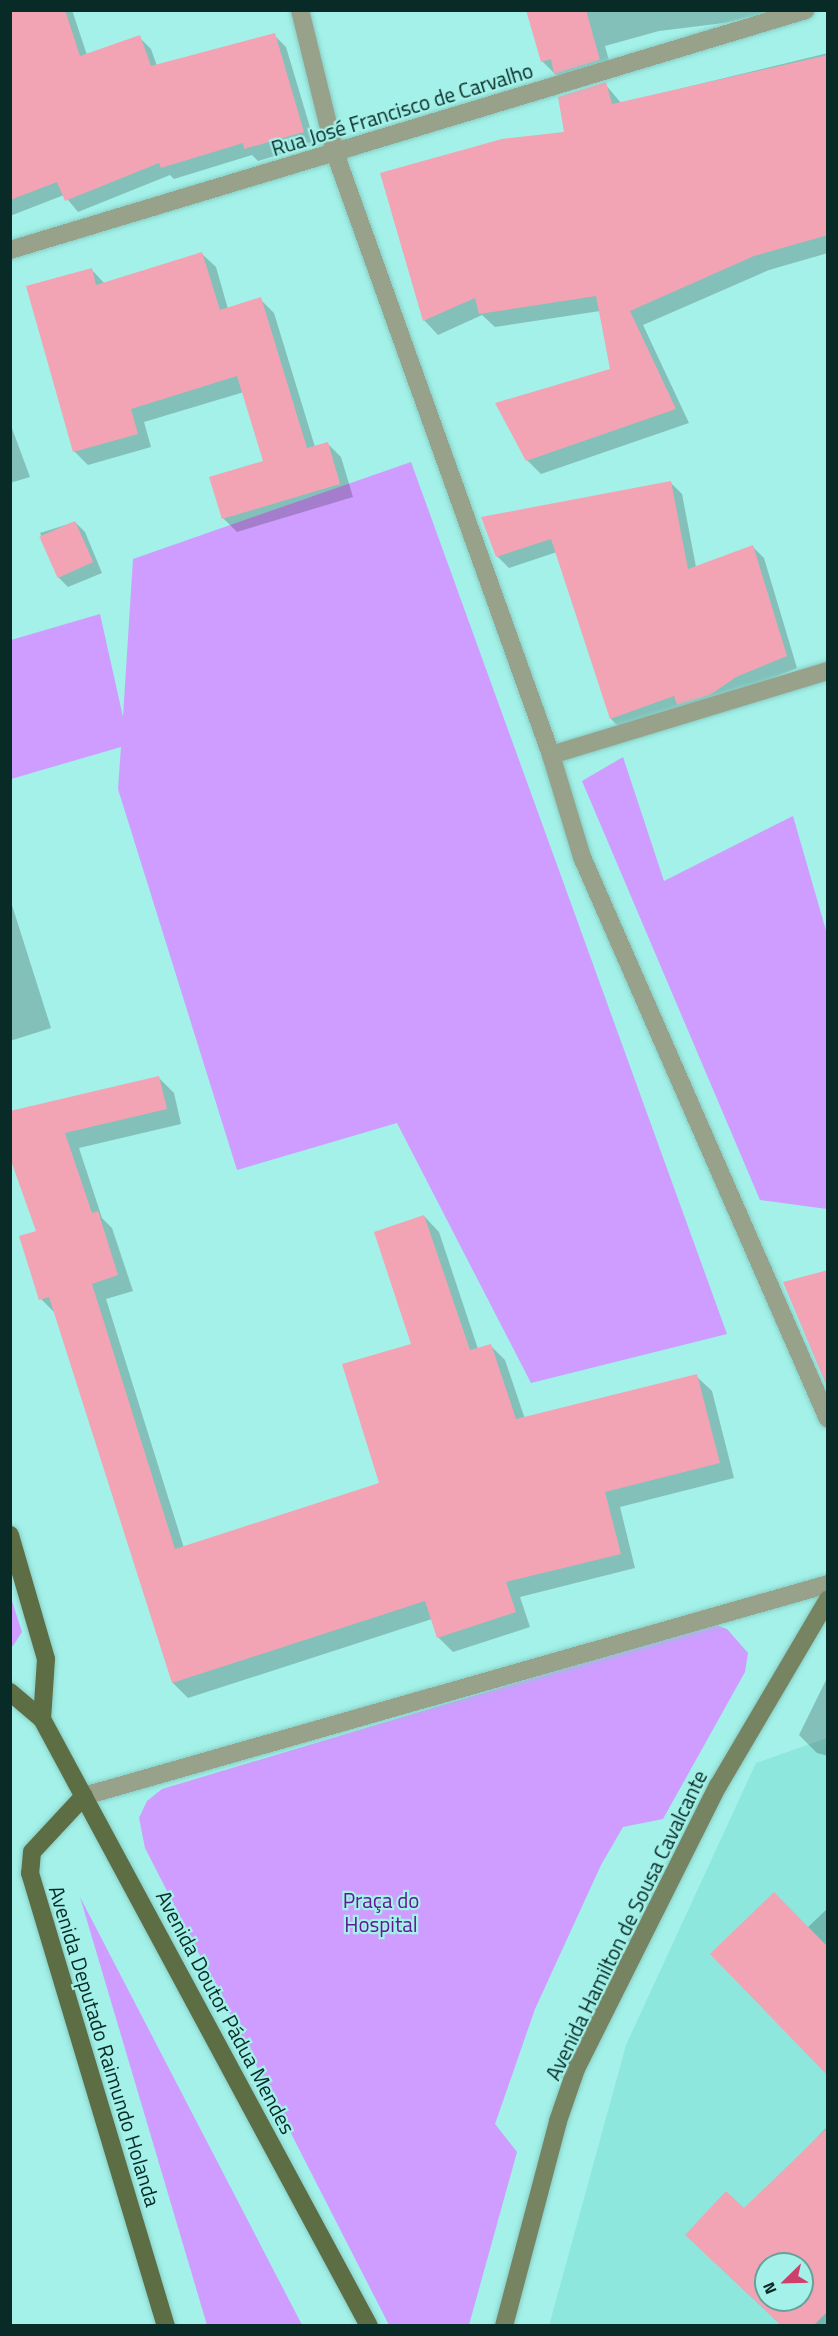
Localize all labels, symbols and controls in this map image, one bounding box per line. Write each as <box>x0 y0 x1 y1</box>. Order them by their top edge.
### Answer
street label: Rua José Francisco de Carvalho <box>268 57 536 161</box>
street label: Avenida Hamilton de Sousa Cavalcante <box>540 1766 712 2084</box>
street label: Avenida Deputado Raimundo Holanda <box>44 1883 166 2209</box>
street label: Avenida Doutor Pádua Mendes <box>151 1886 301 2138</box>
park label: Praça do Hospital <box>343 1887 419 1937</box>
north arrow <box>754 2252 814 2312</box>
text: N <box>756 2278 782 2298</box>

